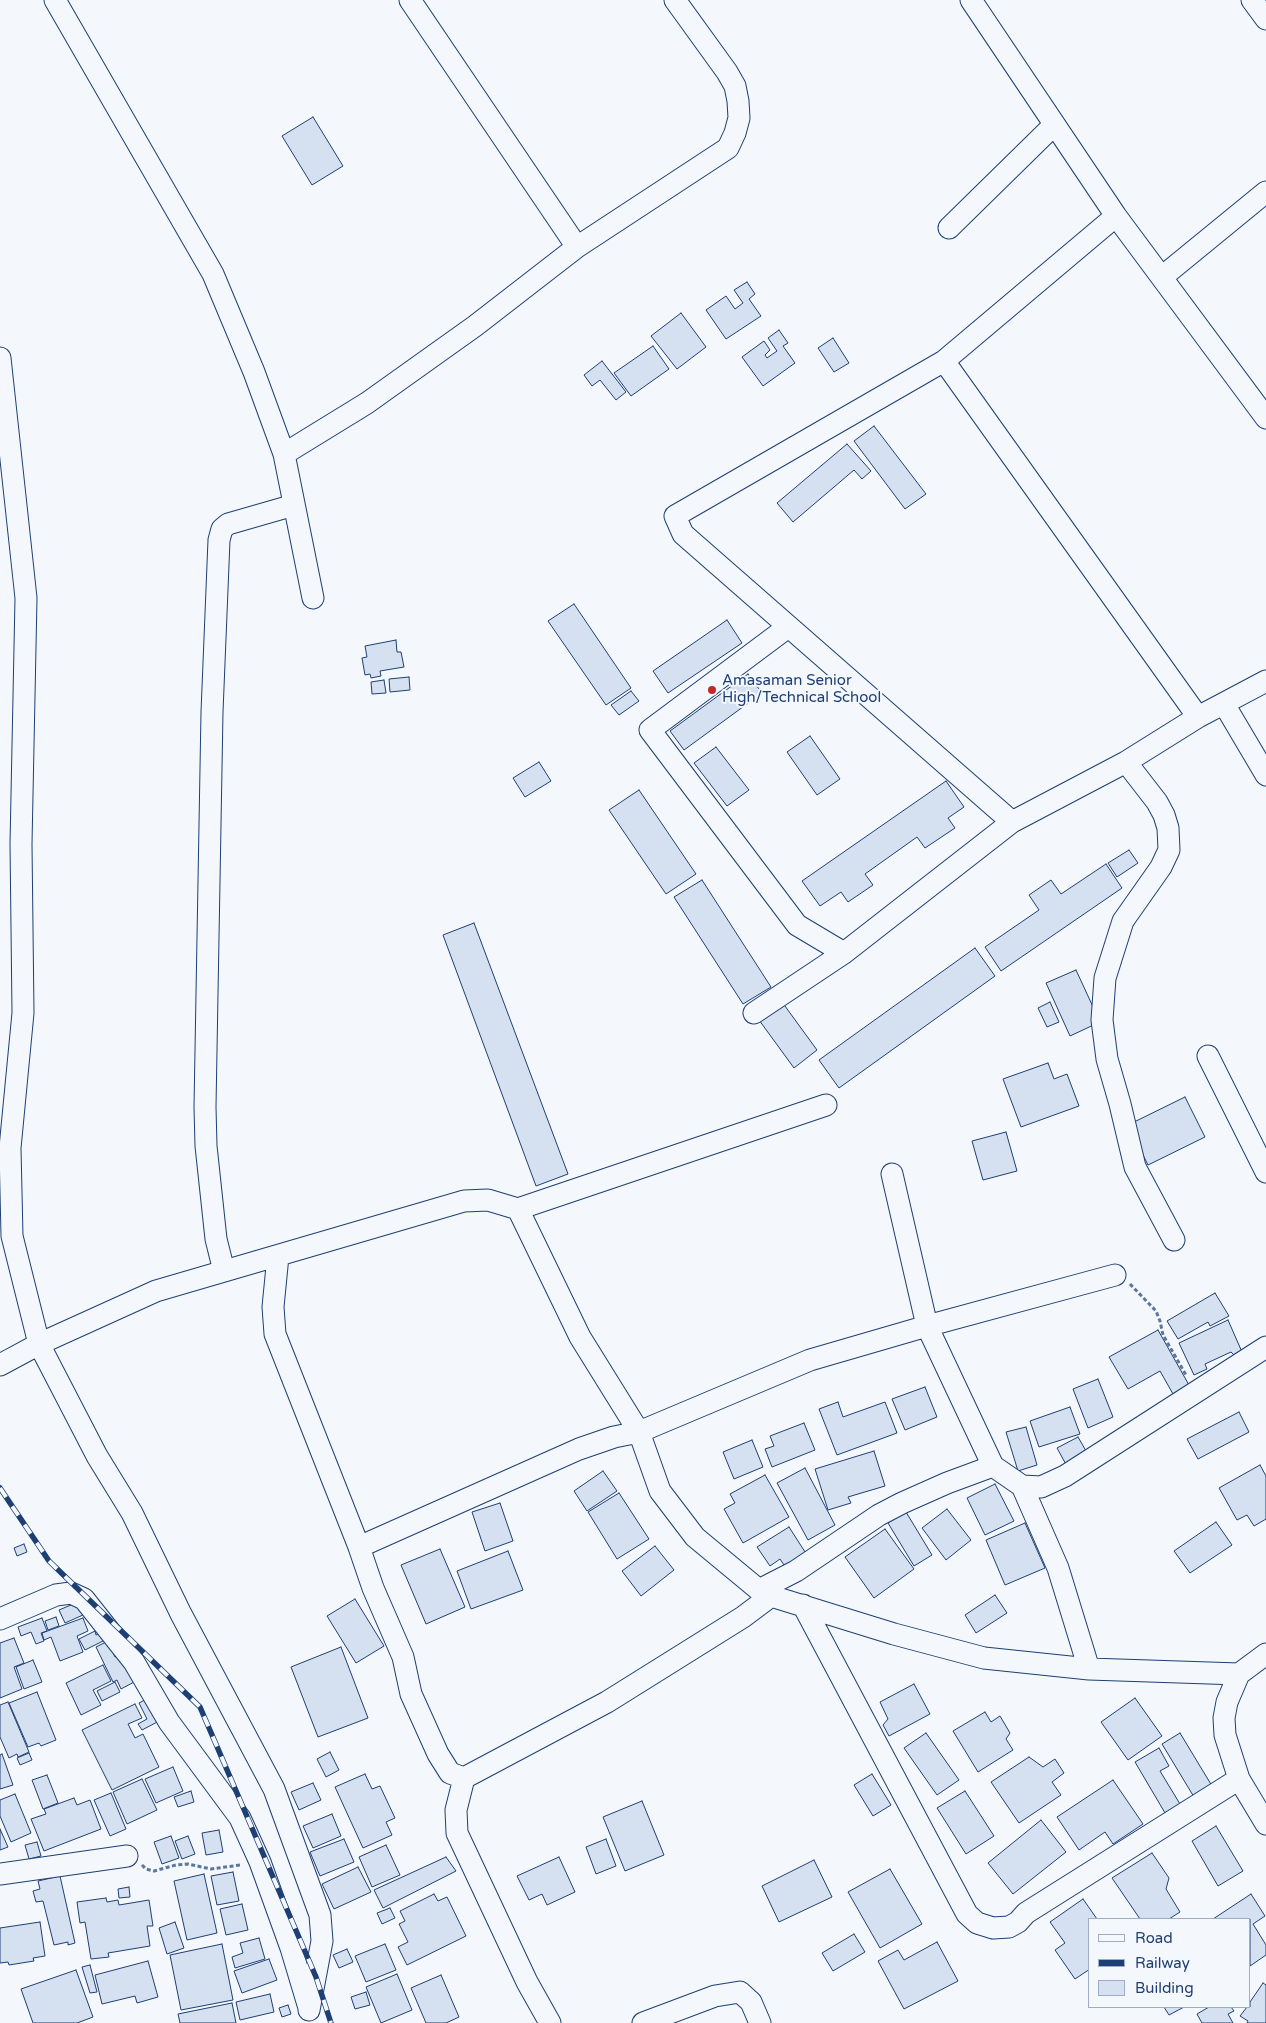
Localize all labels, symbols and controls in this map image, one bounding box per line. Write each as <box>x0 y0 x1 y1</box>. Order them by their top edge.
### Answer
place label: Amasaman Senior High/Technical School <box>722 672 881 707</box>
marker: Amasaman Senior High/Technical School <box>706 684 718 696</box>
legend <box>1088 1918 1251 2008</box>
text: Road <box>1135 1929 1173 1947</box>
text: Railway <box>1135 1954 1190 1972</box>
text: Building <box>1135 1979 1194 1997</box>

